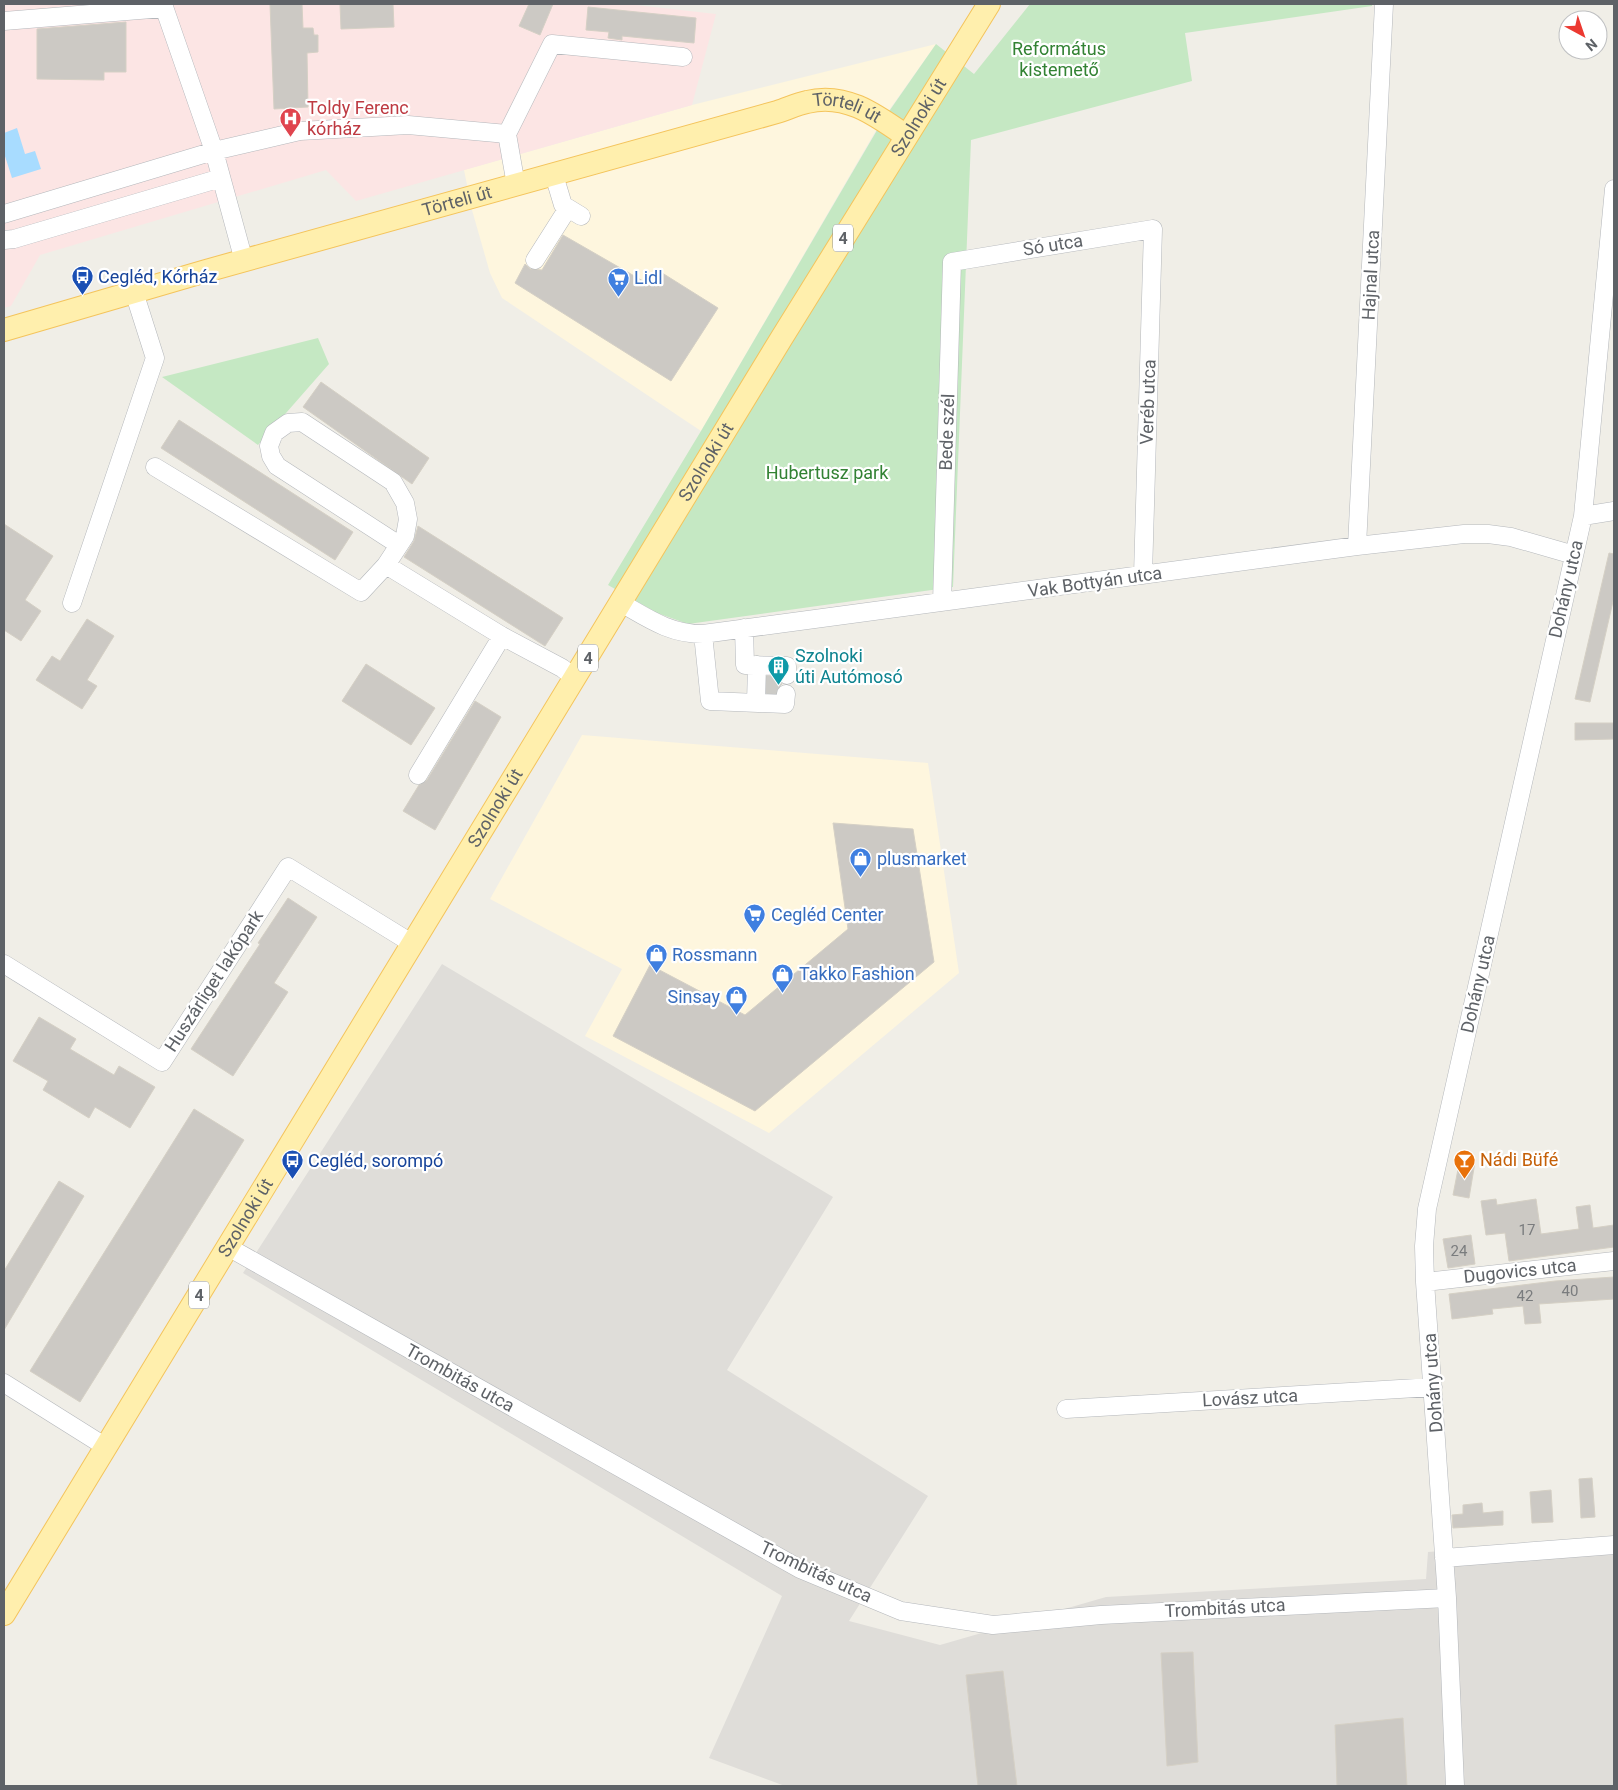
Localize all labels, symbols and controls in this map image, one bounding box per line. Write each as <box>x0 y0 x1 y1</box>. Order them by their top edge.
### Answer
north arrow <box>1558 10 1608 60</box>
text: N <box>1582 36 1600 54</box>
park label: Református kistemető <box>1012 38 1106 80</box>
street label: Szolnoki út <box>886 74 950 160</box>
street label: Törteli út <box>811 88 886 127</box>
place label: Toldy Ferenc kórház <box>307 97 409 139</box>
hospital icon: Toldy Ferenc kórház <box>279 106 303 137</box>
street label: Törteli út <box>420 181 494 220</box>
road number: 4 <box>833 224 853 252</box>
street label: Só utca <box>1021 229 1084 260</box>
street label: Hajnal utca <box>1358 229 1383 321</box>
bus stop icon: Cegléd, Kórház <box>70 265 94 296</box>
place label: Cegléd, Kórház <box>98 266 218 287</box>
supermarket icon: Lidl <box>606 266 630 297</box>
place label: Lidl <box>634 267 663 288</box>
street label: Veréb utca <box>1136 359 1159 445</box>
street label: Bede szél <box>935 393 958 471</box>
street label: Szolnoki út <box>674 419 738 505</box>
park label: Hubertusz park <box>766 462 889 483</box>
street label: Dohány utca <box>1544 538 1587 640</box>
street label: Vak Bottyán utca <box>1026 562 1163 601</box>
road number: 4 <box>578 644 598 671</box>
place label: Szolnoki úti Autómosó <box>795 645 903 687</box>
building icon: Szolnoki úti Autómosó <box>767 654 791 685</box>
street label: Szolnoki út <box>463 764 527 851</box>
shop icon: plusmarket <box>849 847 873 878</box>
place label: plusmarket <box>877 848 967 869</box>
supermarket icon: Cegléd Center <box>743 903 767 934</box>
place label: Cegléd Center <box>771 904 884 925</box>
street label: Huszárliget lakópark <box>160 905 268 1055</box>
street label: Dohány utca <box>1456 933 1499 1035</box>
shop icon: Rossmann <box>644 943 668 974</box>
place label: Rossmann <box>672 944 757 965</box>
shop icon: Takko Fashion <box>771 962 795 993</box>
place label: Takko Fashion <box>799 963 915 984</box>
shop icon: Sinsay <box>724 985 748 1016</box>
place label: Sinsay <box>668 986 720 1007</box>
bar icon: Nádi Büfé <box>1452 1148 1476 1179</box>
bus stop icon: Cegléd, sorompó <box>280 1149 304 1180</box>
place label: Nádi Büfé <box>1480 1149 1558 1170</box>
place label: Cegléd, sorompó <box>308 1150 443 1171</box>
street label: Szolnoki út <box>213 1174 277 1261</box>
house number: 17 <box>1519 1221 1535 1239</box>
house number: 24 <box>1451 1242 1468 1260</box>
street label: Dugovics utca <box>1463 1254 1577 1287</box>
road number: 4 <box>189 1282 209 1308</box>
house number: 40 <box>1562 1282 1578 1300</box>
house number: 42 <box>1517 1287 1533 1305</box>
street label: Dohány utca <box>1419 1333 1446 1434</box>
street label: Trombitás utca <box>402 1339 518 1416</box>
street label: Lovász utca <box>1202 1385 1298 1410</box>
street label: Trombitás utca <box>757 1536 875 1607</box>
street label: Trombitás utca <box>1164 1594 1286 1621</box>

